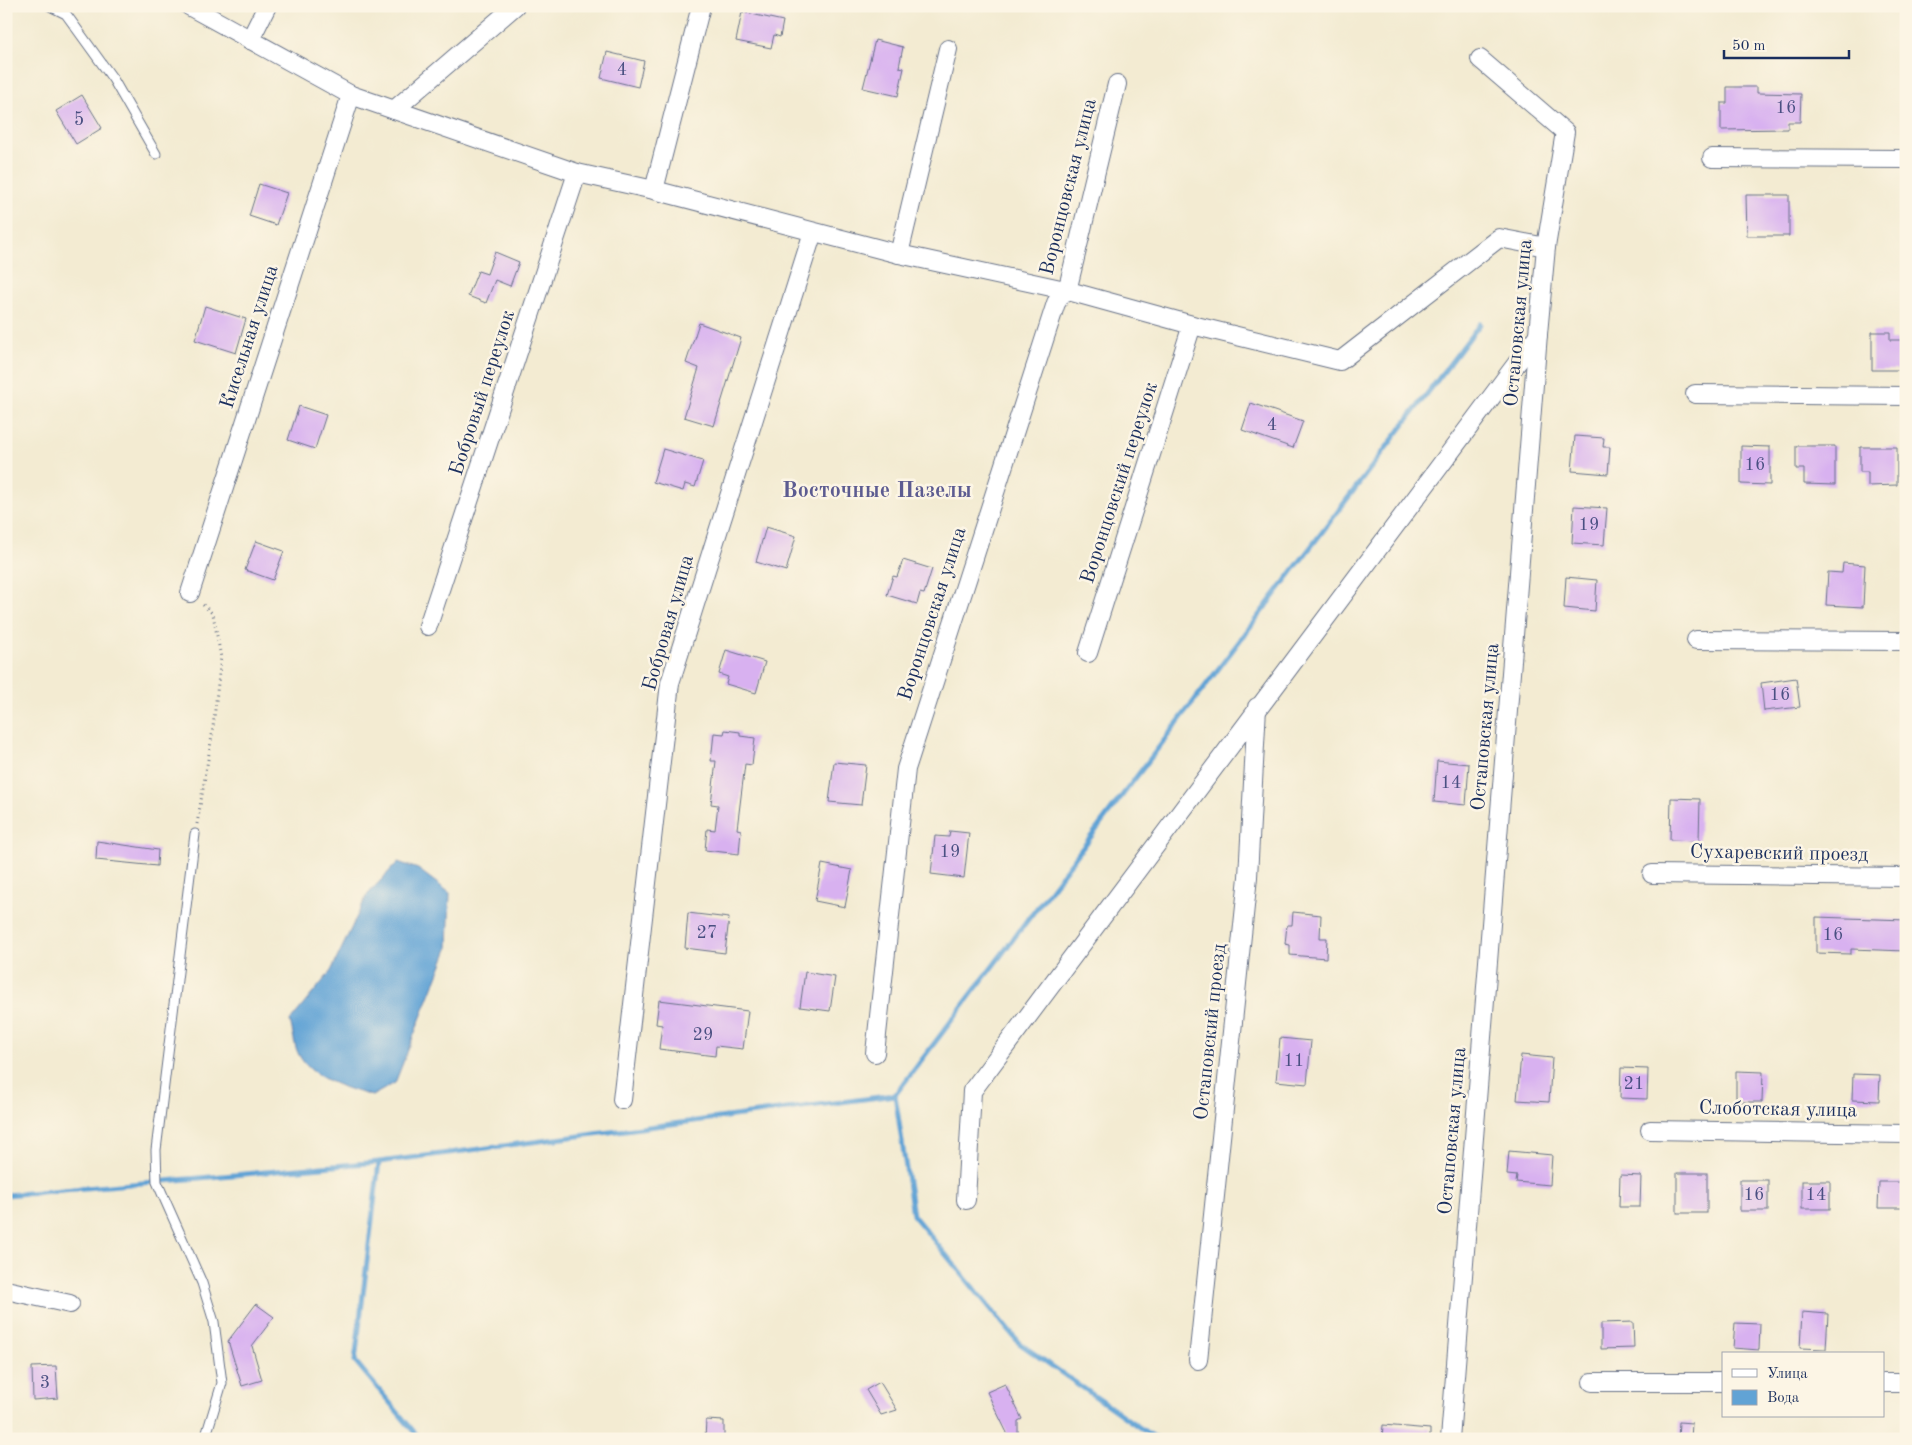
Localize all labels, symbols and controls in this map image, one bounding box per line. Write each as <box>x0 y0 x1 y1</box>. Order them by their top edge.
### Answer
scale bar <box>1724 28 1850 60</box>
text: 50 m <box>1732 39 1766 54</box>
house number: 4 <box>617 61 627 79</box>
street label: Воронцовская улица <box>1037 97 1101 277</box>
house number: 16 <box>1776 99 1796 117</box>
house number: 5 <box>74 111 84 129</box>
street label: Остаповская улица <box>1502 238 1536 408</box>
street label: Кисельная улица <box>217 263 283 411</box>
street label: Бобровый переулок <box>447 308 519 478</box>
street label: Воронцовский переулок <box>1078 380 1162 586</box>
house number: 4 <box>1267 416 1277 434</box>
house number: 16 <box>1745 456 1765 474</box>
district label: Восточные Пазелы <box>782 480 972 502</box>
house number: 19 <box>1579 516 1599 534</box>
street label: Воронцовская улица <box>895 525 971 703</box>
street label: Бобровая улица <box>640 552 698 693</box>
street label: Остаповская улица <box>1469 642 1503 812</box>
house number: 16 <box>1770 686 1790 704</box>
house number: 14 <box>1441 774 1461 792</box>
street label: Сухаревский проезд <box>1690 842 1868 866</box>
house number: 19 <box>940 843 960 861</box>
house number: 27 <box>697 924 717 942</box>
house number: 16 <box>1823 926 1843 944</box>
street label: Остаповский проезд <box>1192 943 1230 1121</box>
house number: 29 <box>693 1026 713 1044</box>
street label: Остаповская улица <box>1436 1046 1470 1216</box>
house number: 11 <box>1284 1052 1304 1070</box>
house number: 21 <box>1624 1075 1644 1093</box>
street label: Слоботская улица <box>1699 1099 1858 1121</box>
house number: 16 <box>1744 1186 1764 1204</box>
house number: 14 <box>1806 1186 1826 1204</box>
legend <box>1722 1352 1884 1418</box>
text: Улица <box>1767 1367 1808 1382</box>
house number: 3 <box>40 1374 50 1392</box>
text: Вода <box>1767 1391 1800 1406</box>

